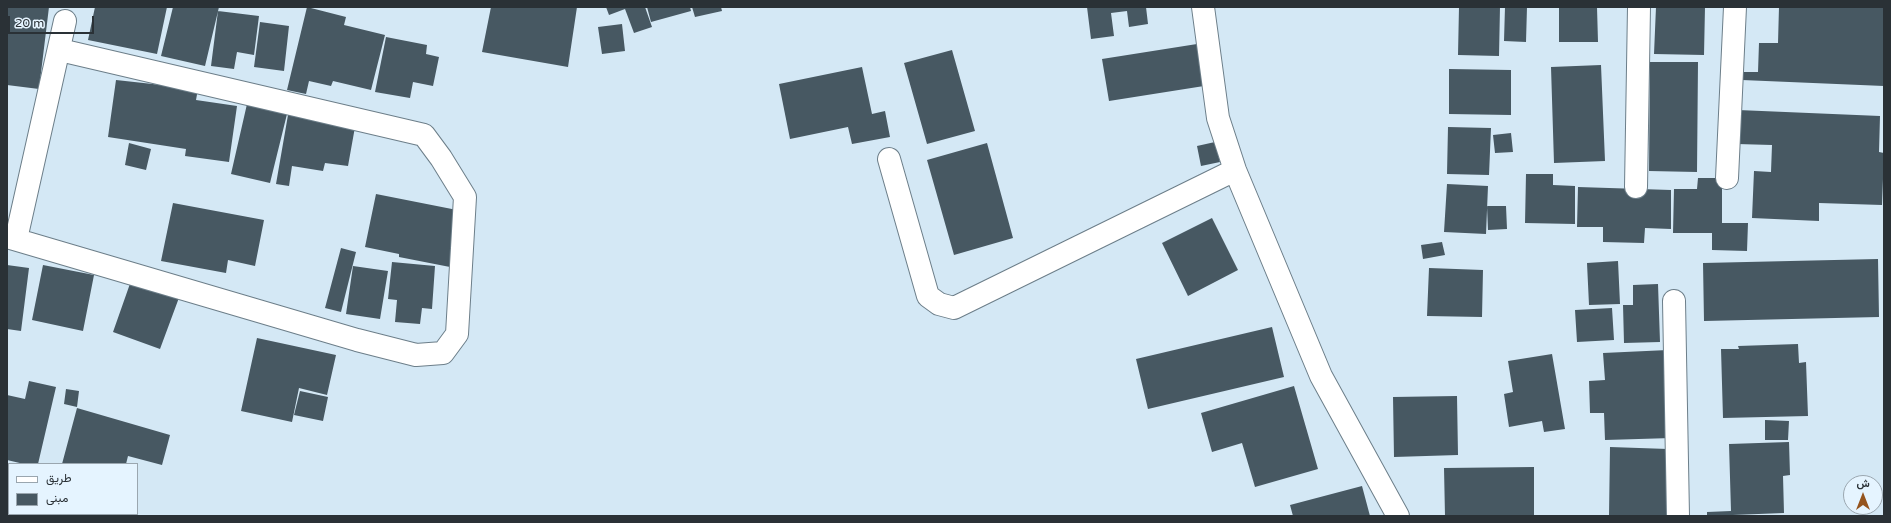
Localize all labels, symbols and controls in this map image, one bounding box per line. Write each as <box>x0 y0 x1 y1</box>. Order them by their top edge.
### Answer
scale bar <box>10 8 96 34</box>
text: 20 m <box>15 16 44 30</box>
legend <box>8 463 138 515</box>
text: طريق <box>46 471 71 485</box>
north arrow <box>1843 475 1883 515</box>
text: ش <box>1856 477 1870 490</box>
text: مبنى <box>46 491 68 505</box>

